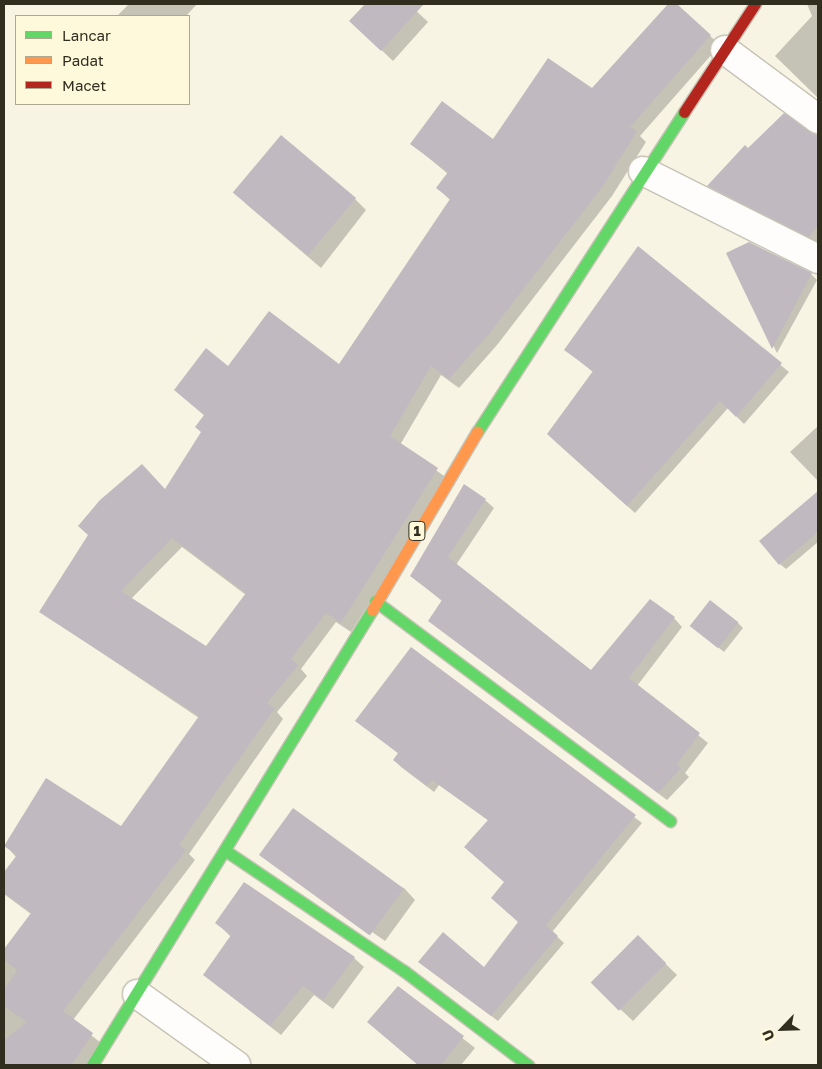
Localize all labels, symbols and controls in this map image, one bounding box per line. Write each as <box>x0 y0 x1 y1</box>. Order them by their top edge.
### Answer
legend <box>15 15 190 105</box>
text: Lancar <box>62 26 111 44</box>
text: Padat <box>62 51 104 69</box>
text: Macet <box>62 76 106 94</box>
road number: 1 <box>408 520 426 542</box>
north arrow <box>757 1004 807 1054</box>
text: U <box>758 1027 778 1043</box>

